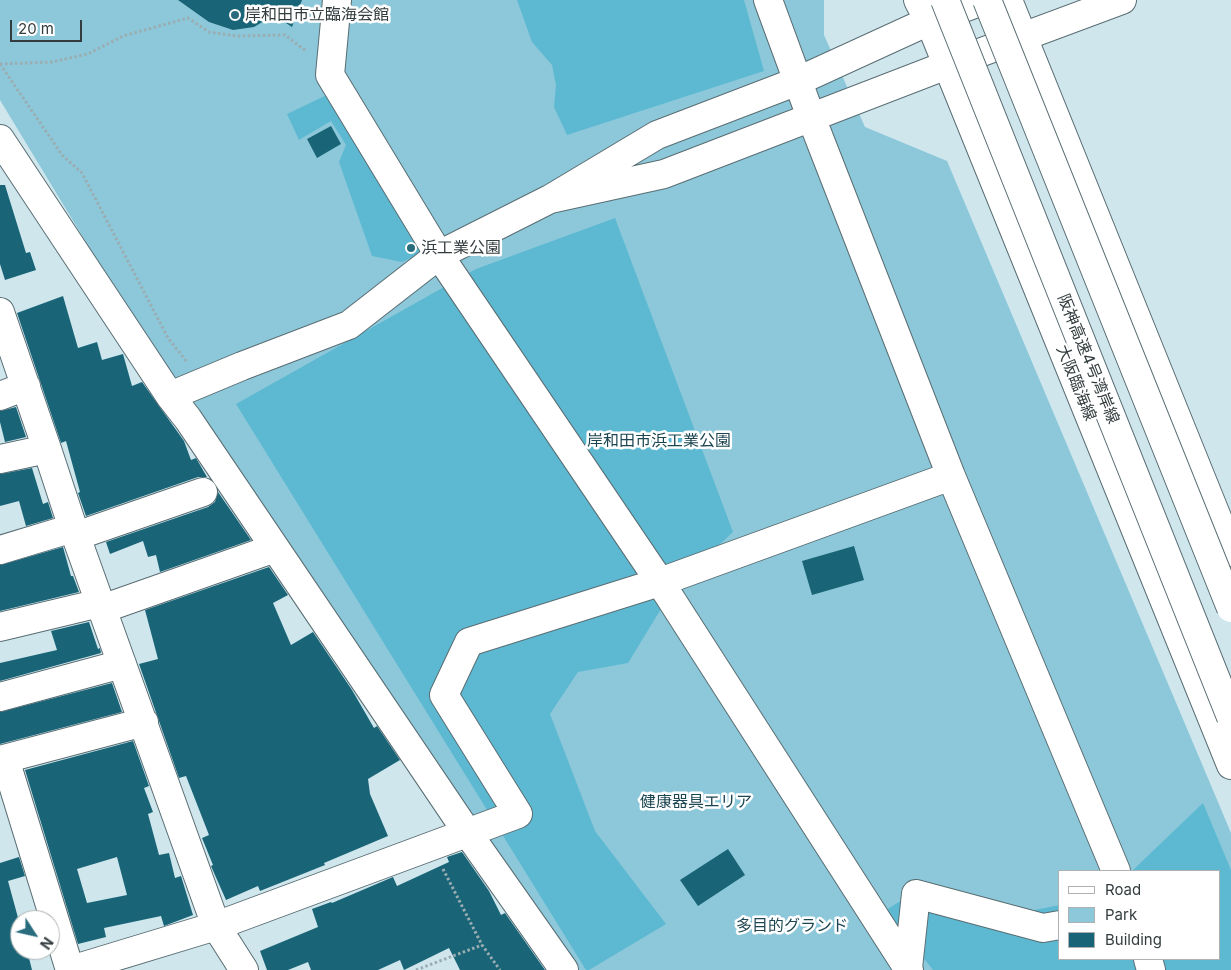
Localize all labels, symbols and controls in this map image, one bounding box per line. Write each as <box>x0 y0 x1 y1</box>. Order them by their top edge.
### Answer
place label: 岸和田市立臨海会館 <box>245 5 389 25</box>
marker: 岸和田市立臨海会館 <box>229 9 241 21</box>
scale bar <box>12 10 85 42</box>
text: 20 m <box>18 19 54 38</box>
place label: 浜工業公園 <box>421 238 501 258</box>
marker: 浜工業公園 <box>405 242 417 254</box>
street label: 阪神高速4号湾岸線 <box>1053 291 1123 427</box>
street label: 大阪臨海線 <box>1052 342 1100 424</box>
park label: 岸和田市浜工業公園 <box>587 431 731 451</box>
park label: 健康器具エリア <box>640 792 752 812</box>
legend <box>1058 870 1221 960</box>
text: Road <box>1105 880 1141 899</box>
text: Park <box>1105 905 1137 924</box>
north arrow <box>10 910 60 960</box>
park label: 多目的グランド <box>736 916 848 936</box>
text: Building <box>1105 930 1162 949</box>
text: N <box>37 934 57 953</box>

